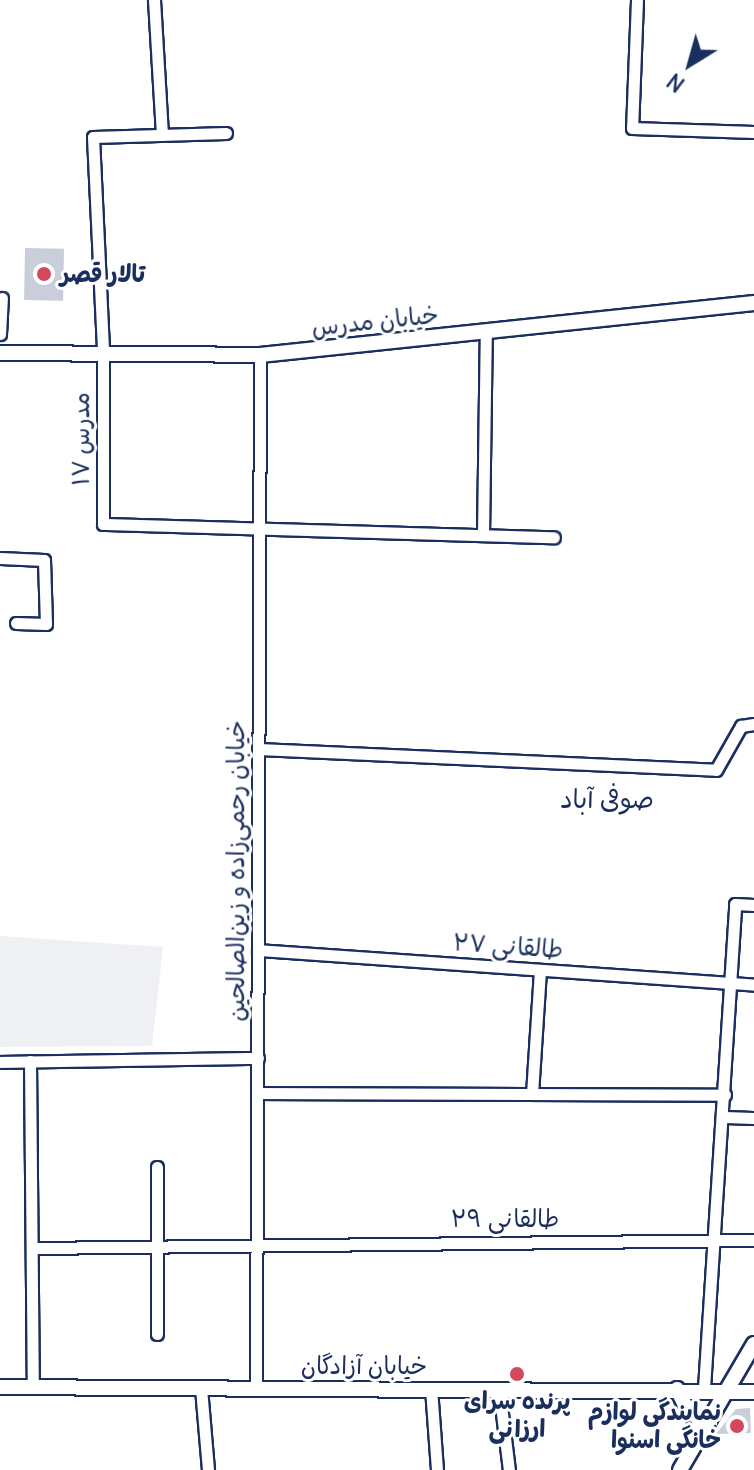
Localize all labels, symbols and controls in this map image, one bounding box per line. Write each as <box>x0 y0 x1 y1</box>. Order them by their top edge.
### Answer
north arrow <box>650 24 730 104</box>
text: N <box>661 67 690 99</box>
place label: تالار قصر <box>60 260 145 288</box>
marker: تالار قصر <box>35 265 53 283</box>
street label: خیابان مدرس <box>310 300 440 342</box>
street label: مدرس ۱۷ <box>67 392 95 486</box>
street label: خیابان رحمی‌زاده و زین‌الصالحین <box>222 720 250 1022</box>
district label: صوفی آباد <box>560 783 654 815</box>
street label: طالقانی ۲۷ <box>452 928 564 964</box>
street label: طالقانی ۲۹ <box>451 1205 559 1233</box>
street label: خیابان آزادگان <box>301 1352 427 1380</box>
marker: پرنده سرای ارزانی <box>508 1365 526 1383</box>
place label: پرنده سرای ارزانی <box>464 1387 570 1443</box>
place label: نمایندگی لوازم خانگی اسنوا <box>588 1398 721 1454</box>
marker: نمایندگی لوازم خانگی اسنوا <box>728 1417 746 1435</box>

